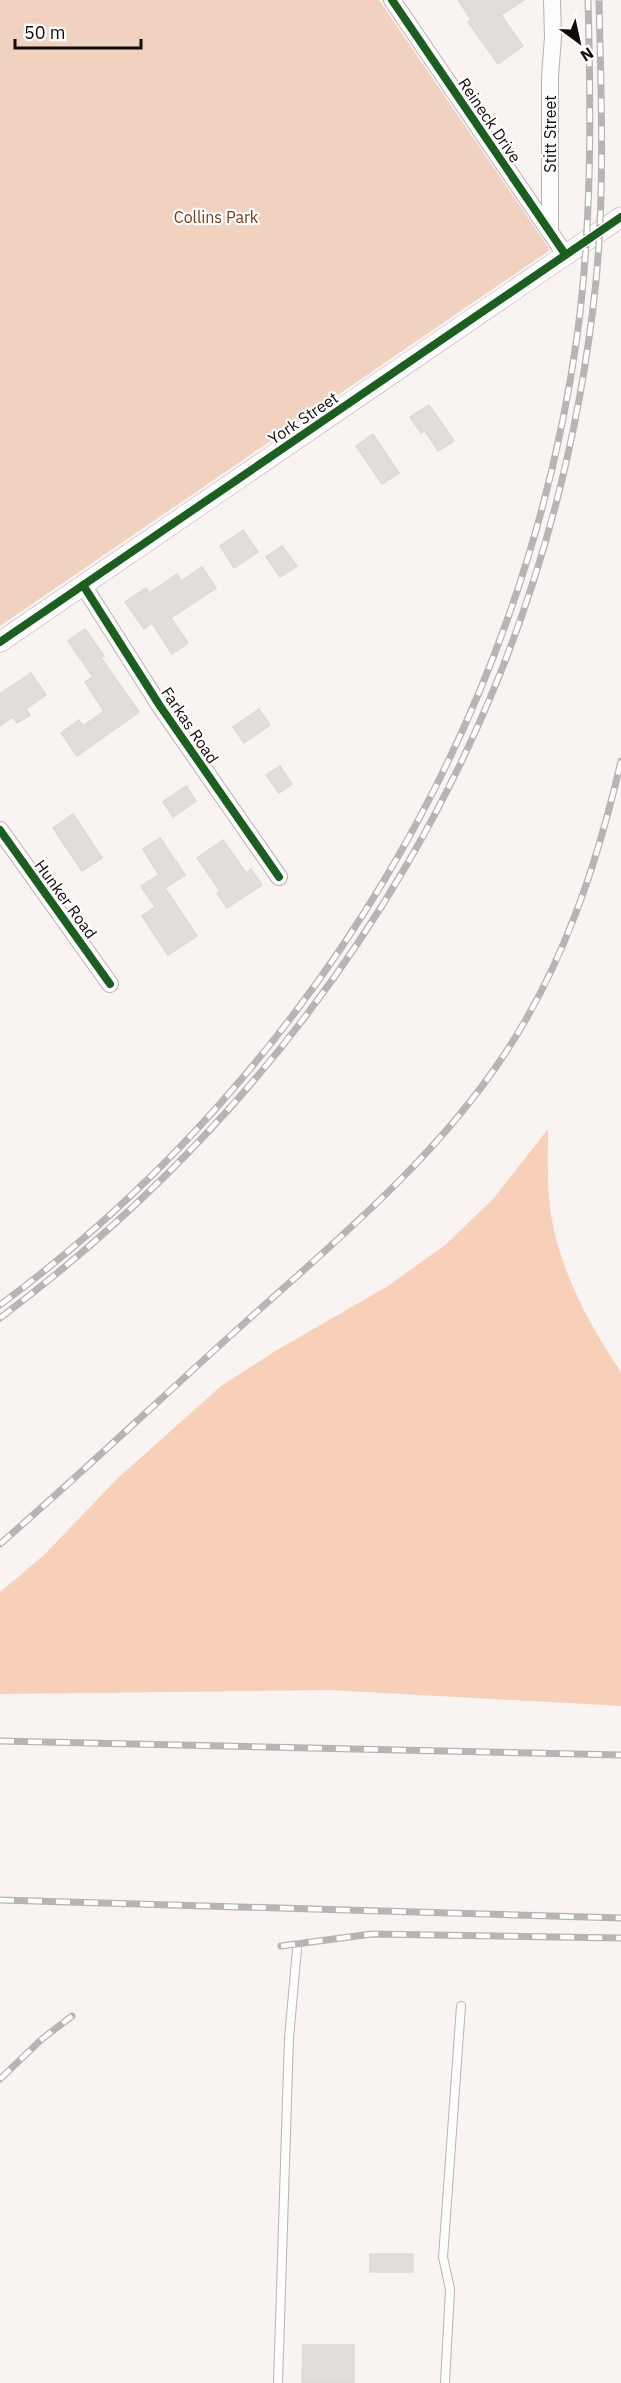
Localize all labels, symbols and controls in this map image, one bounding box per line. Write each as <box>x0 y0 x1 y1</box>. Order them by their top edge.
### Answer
scale bar <box>15 12 141 50</box>
north arrow <box>549 12 609 72</box>
text: 50 m <box>24 21 66 44</box>
text: N <box>577 43 597 66</box>
street label: Reineck Drive <box>454 74 526 166</box>
street label: Stitt Street <box>540 95 560 173</box>
park label: Collins Park <box>174 207 259 227</box>
street label: York Street <box>264 387 342 449</box>
street label: Farkas Road <box>157 683 223 767</box>
street label: Hunker Road <box>31 856 101 942</box>

